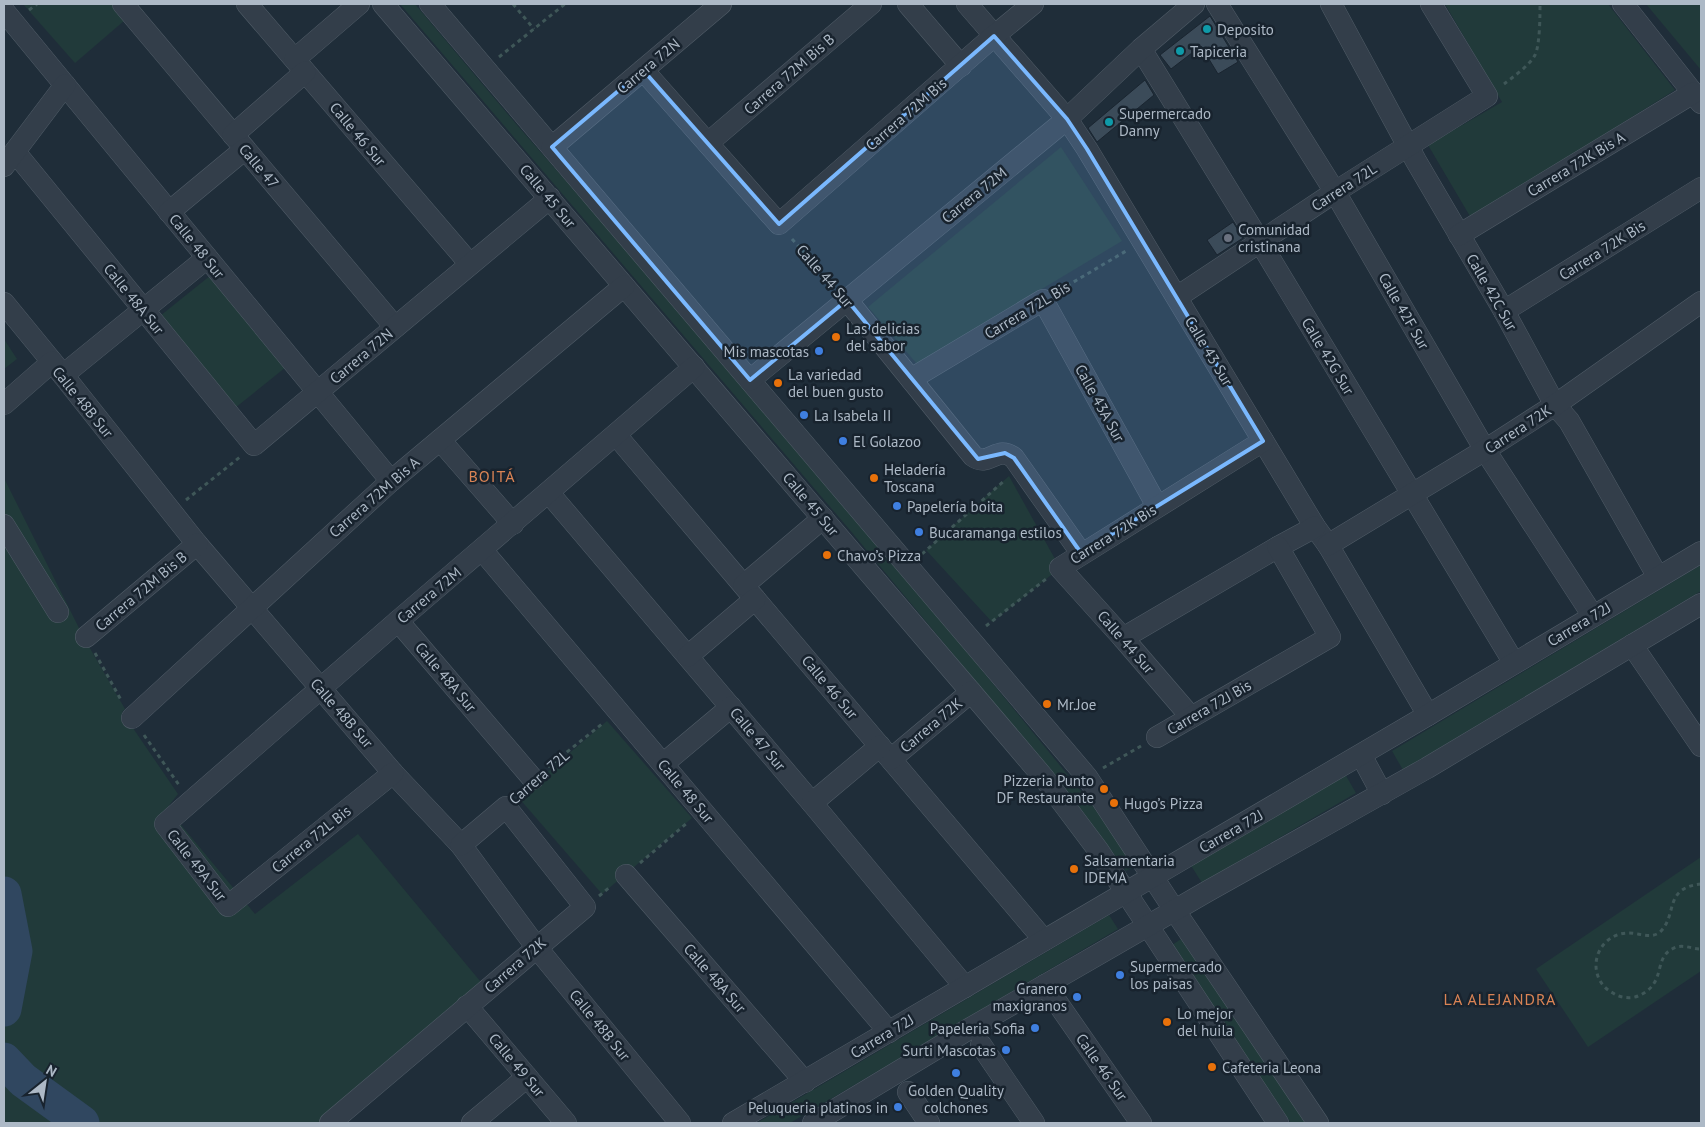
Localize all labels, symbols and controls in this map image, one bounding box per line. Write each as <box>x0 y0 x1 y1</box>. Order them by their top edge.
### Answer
place label: Deposito <box>1217 20 1274 39</box>
marker: Deposito <box>1201 23 1213 35</box>
street label: Carrera 72M Bis B <box>740 29 838 119</box>
street label: Carrera 72N <box>613 34 683 98</box>
place label: Tapiceria <box>1190 42 1247 61</box>
marker: Tapiceria <box>1174 45 1186 57</box>
street label: Carrera 72M Bis <box>861 74 951 154</box>
street label: Calle 46 Sur <box>326 98 390 170</box>
place label: Supermercado Danny <box>1119 104 1211 140</box>
marker: Supermercado Danny <box>1103 116 1115 128</box>
street label: Carrera 72K Bis A <box>1524 127 1628 201</box>
street label: Calle 47 <box>235 140 283 192</box>
street label: Carrera 72L <box>1308 159 1380 215</box>
street label: Calle 45 Sur <box>516 160 580 232</box>
street label: Carrera 72M <box>938 163 1010 227</box>
street label: Calle 48 Sur <box>165 210 229 282</box>
street label: Carrera 72K Bis <box>1555 216 1649 284</box>
place label: Comunidad cristinana <box>1238 220 1310 256</box>
marker: Comunidad cristinana <box>1222 232 1234 244</box>
street label: Calle 44 Sur <box>792 240 858 312</box>
street label: Calle 42C Sur <box>1462 250 1522 334</box>
street label: Calle 48A Sur <box>100 260 168 338</box>
street label: Calle 42F Sur <box>1374 269 1434 353</box>
street label: Carrera 72L Bis <box>981 277 1073 343</box>
street label: Calle 43 Sur <box>1181 313 1237 389</box>
street label: Calle 42G Sur <box>1297 314 1359 398</box>
place label: Las delicias del sabor <box>846 319 920 355</box>
street label: Carrera 72N <box>326 324 396 388</box>
marker: Las delicias del sabor <box>830 331 842 343</box>
place label: Mis mascotas <box>724 342 809 361</box>
marker: Mis mascotas <box>813 345 825 357</box>
street label: Calle 43A Sur <box>1071 361 1129 445</box>
street label: Calle 48B Sur <box>48 362 118 442</box>
place label: La variedad del buen gusto <box>788 365 884 401</box>
marker: La variedad del buen gusto <box>772 377 784 389</box>
street label: Carrera 72K <box>1481 400 1555 458</box>
place label: La Isabela II <box>814 406 891 425</box>
marker: La Isabela II <box>798 409 810 421</box>
place label: El Golazoo <box>853 432 921 451</box>
marker: El Golazoo <box>837 435 849 447</box>
street label: Carrera 72M Bis A <box>325 452 423 541</box>
place label: Heladería Toscana <box>884 460 946 496</box>
district label: BOITÁ <box>468 466 516 486</box>
street label: Calle 45 Sur <box>779 468 843 540</box>
marker: Heladería Toscana <box>868 472 880 484</box>
place label: Papelería boita <box>907 497 1003 516</box>
marker: Papelería boita <box>891 500 903 512</box>
street label: Carrera 72K Bis <box>1066 500 1160 568</box>
place label: Bucaramanga estilos <box>929 523 1062 542</box>
marker: Bucaramanga estilos <box>913 526 925 538</box>
place label: Chavo’s Pizza <box>837 546 921 565</box>
street label: Carrera 72M Bis B <box>91 547 191 635</box>
marker: Chavo’s Pizza <box>821 549 833 561</box>
street label: Carrera 72M <box>393 563 465 627</box>
street label: Carrera 72J <box>1544 598 1614 650</box>
street label: Calle 44 Sur <box>1093 606 1159 678</box>
street label: Calle 48A Sur <box>411 638 481 716</box>
street label: Calle 46 Sur <box>798 651 862 723</box>
street label: Calle 48B Sur <box>306 674 378 752</box>
street label: Carrera 72J Bis <box>1164 675 1254 739</box>
street label: Carrera 72K <box>896 693 966 757</box>
place label: Mr.Joe <box>1057 695 1096 714</box>
marker: Mr.Joe <box>1041 698 1053 710</box>
street label: Calle 47 Sur <box>726 703 790 775</box>
street label: Carrera 72L <box>505 745 573 809</box>
street label: Calle 48 Sur <box>654 755 718 827</box>
place label: Pizzeria Punto DF Restaurante <box>996 771 1094 807</box>
marker: Pizzeria Punto DF Restaurante <box>1098 783 1110 795</box>
place label: Hugo’s Pizza <box>1124 794 1203 813</box>
marker: Hugo’s Pizza <box>1108 797 1120 809</box>
street label: Carrera 72L Bis <box>267 801 355 877</box>
street label: Carrera 72J <box>1196 805 1266 857</box>
street label: Calle 49A Sur <box>163 825 231 905</box>
place label: Salsamentaria IDEMA <box>1084 851 1175 887</box>
marker: Salsamentaria IDEMA <box>1068 863 1080 875</box>
street label: Carrera 72K <box>480 933 550 997</box>
street label: Calle 48A Sur <box>680 939 750 1017</box>
place label: Supermercado los paisas <box>1130 957 1222 993</box>
marker: Supermercado los paisas <box>1114 969 1126 981</box>
place label: Granero maxigranos <box>992 979 1067 1015</box>
street label: Calle 48B Sur <box>565 985 635 1065</box>
district label: LA ALEJANDRA <box>1444 989 1556 1009</box>
marker: Granero maxigranos <box>1071 991 1083 1003</box>
place label: Lo mejor del huila <box>1177 1004 1233 1040</box>
street label: Carrera 72J <box>847 1010 917 1062</box>
marker: Lo mejor del huila <box>1161 1016 1173 1028</box>
place label: Papeleria Sofia <box>930 1019 1025 1038</box>
marker: Papeleria Sofia <box>1029 1022 1041 1034</box>
street label: Calle 49 Sur <box>485 1029 549 1101</box>
street label: Calle 46 Sur <box>1072 1030 1132 1104</box>
place label: Surti Mascotas <box>902 1041 996 1060</box>
marker: Surti Mascotas <box>1000 1044 1012 1056</box>
north arrow <box>20 1057 70 1107</box>
place label: Cafeteria Leona <box>1222 1058 1321 1077</box>
text: N <box>43 1061 60 1081</box>
marker: Cafeteria Leona <box>1206 1061 1218 1073</box>
marker: Golden Quality colchones <box>950 1067 962 1079</box>
place label: Golden Quality colchones <box>908 1081 1004 1117</box>
place label: Peluqueria platinos in <box>748 1098 888 1117</box>
marker: Peluqueria platinos in <box>892 1101 904 1113</box>

